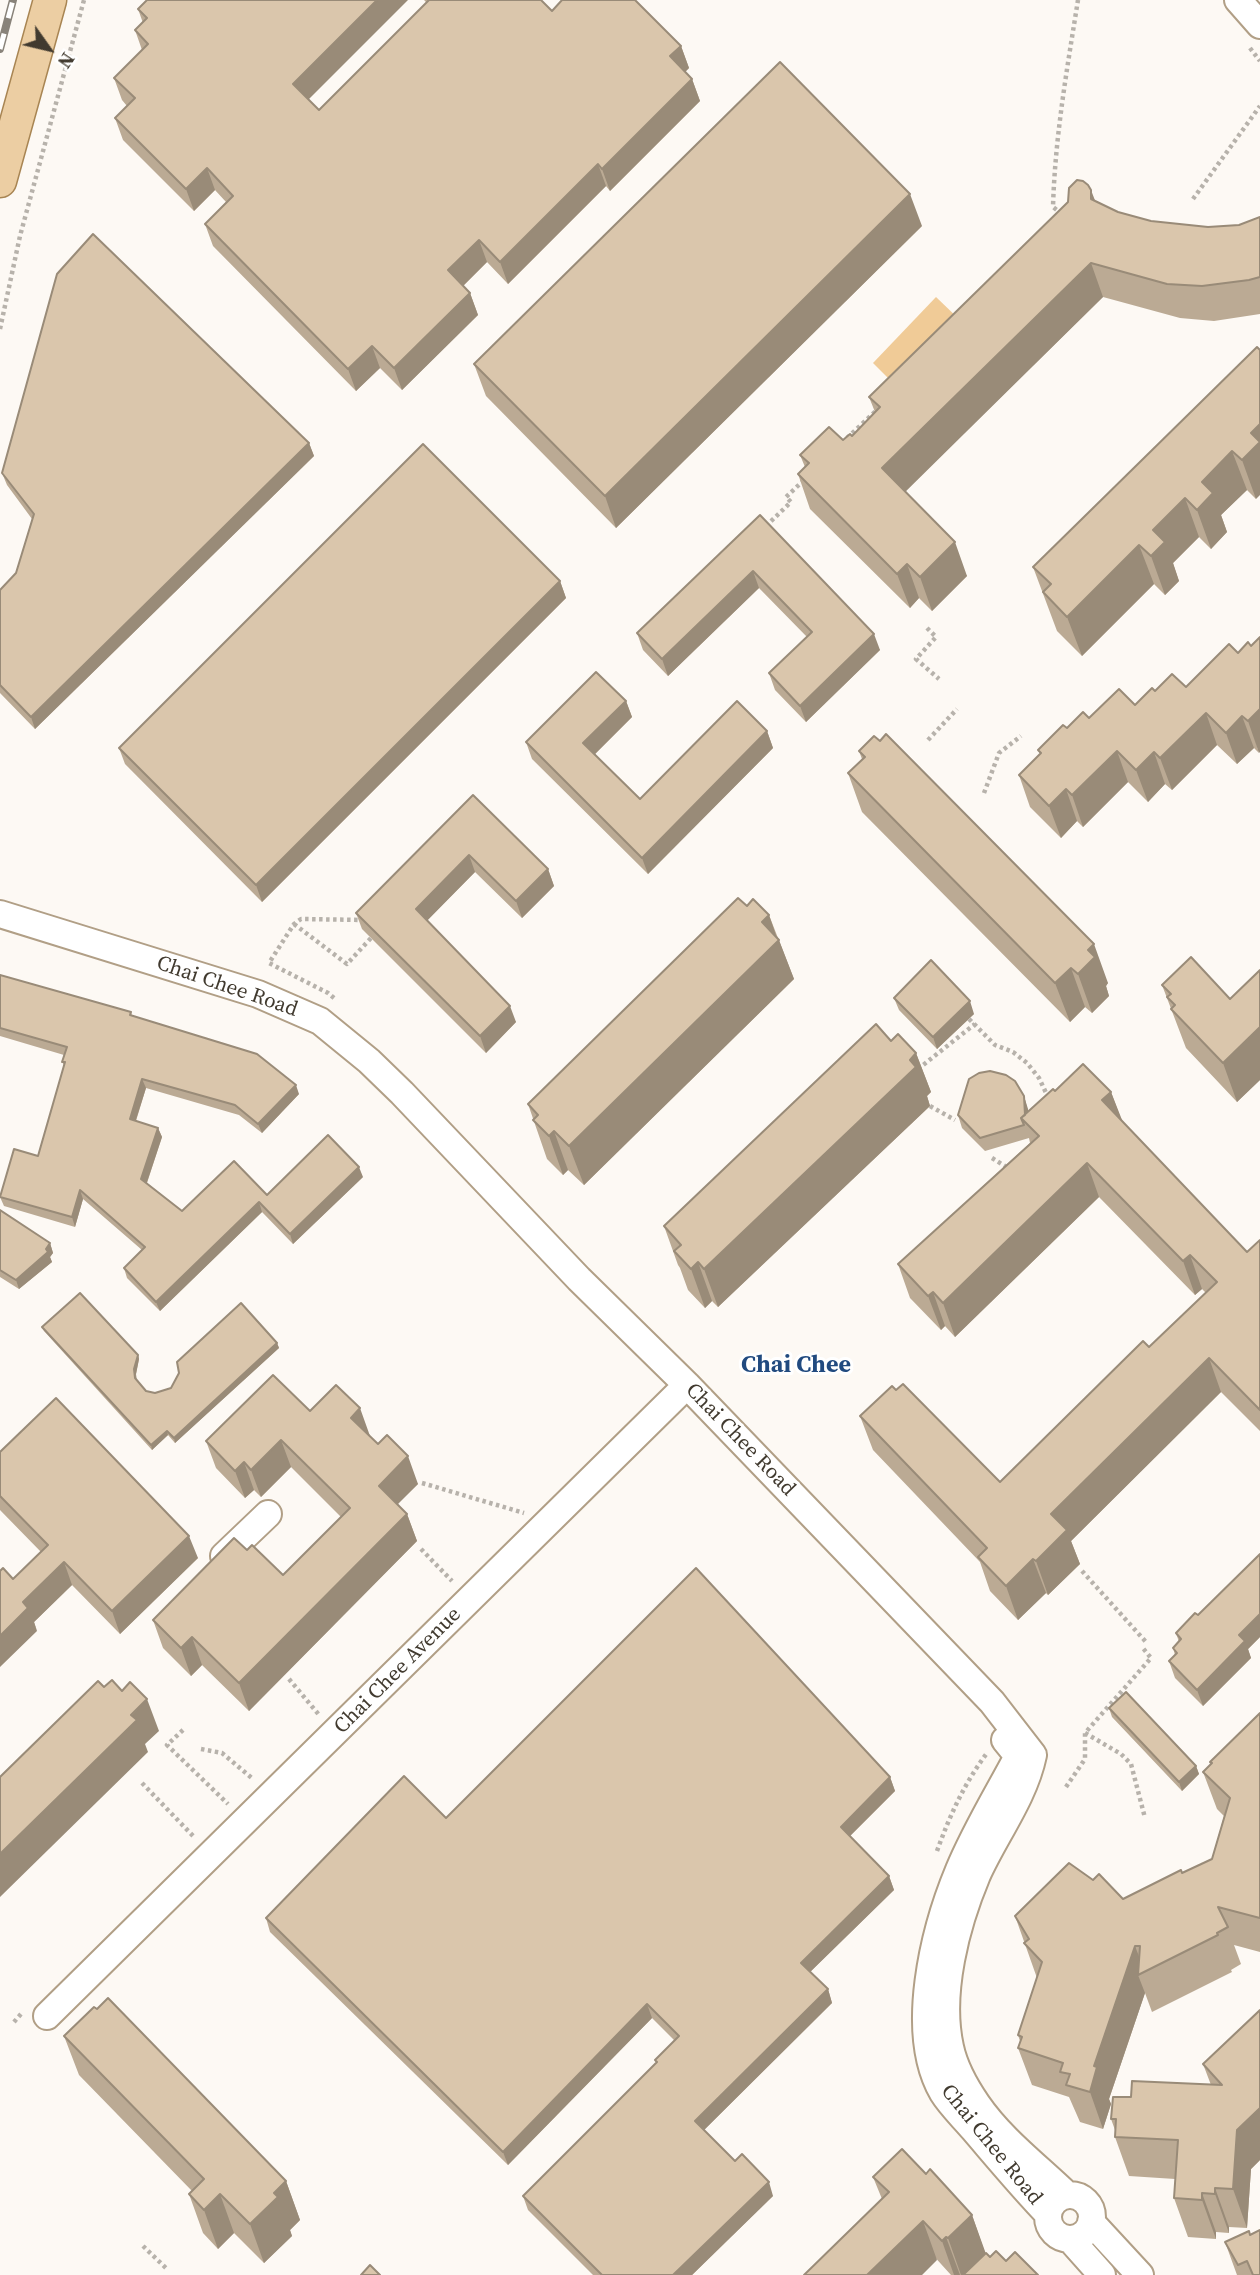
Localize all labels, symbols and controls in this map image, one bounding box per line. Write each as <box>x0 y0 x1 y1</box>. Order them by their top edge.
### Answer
north arrow <box>14 14 84 84</box>
text: N <box>52 48 81 74</box>
street label: Chai Chee Road <box>153 951 301 1023</box>
district label: Chai Chee <box>741 1352 851 1380</box>
street label: Chai Chee Road <box>680 1378 800 1502</box>
street label: Chai Chee Avenue <box>329 1602 467 1740</box>
street label: Chai Chee Road <box>935 2080 1047 2210</box>

